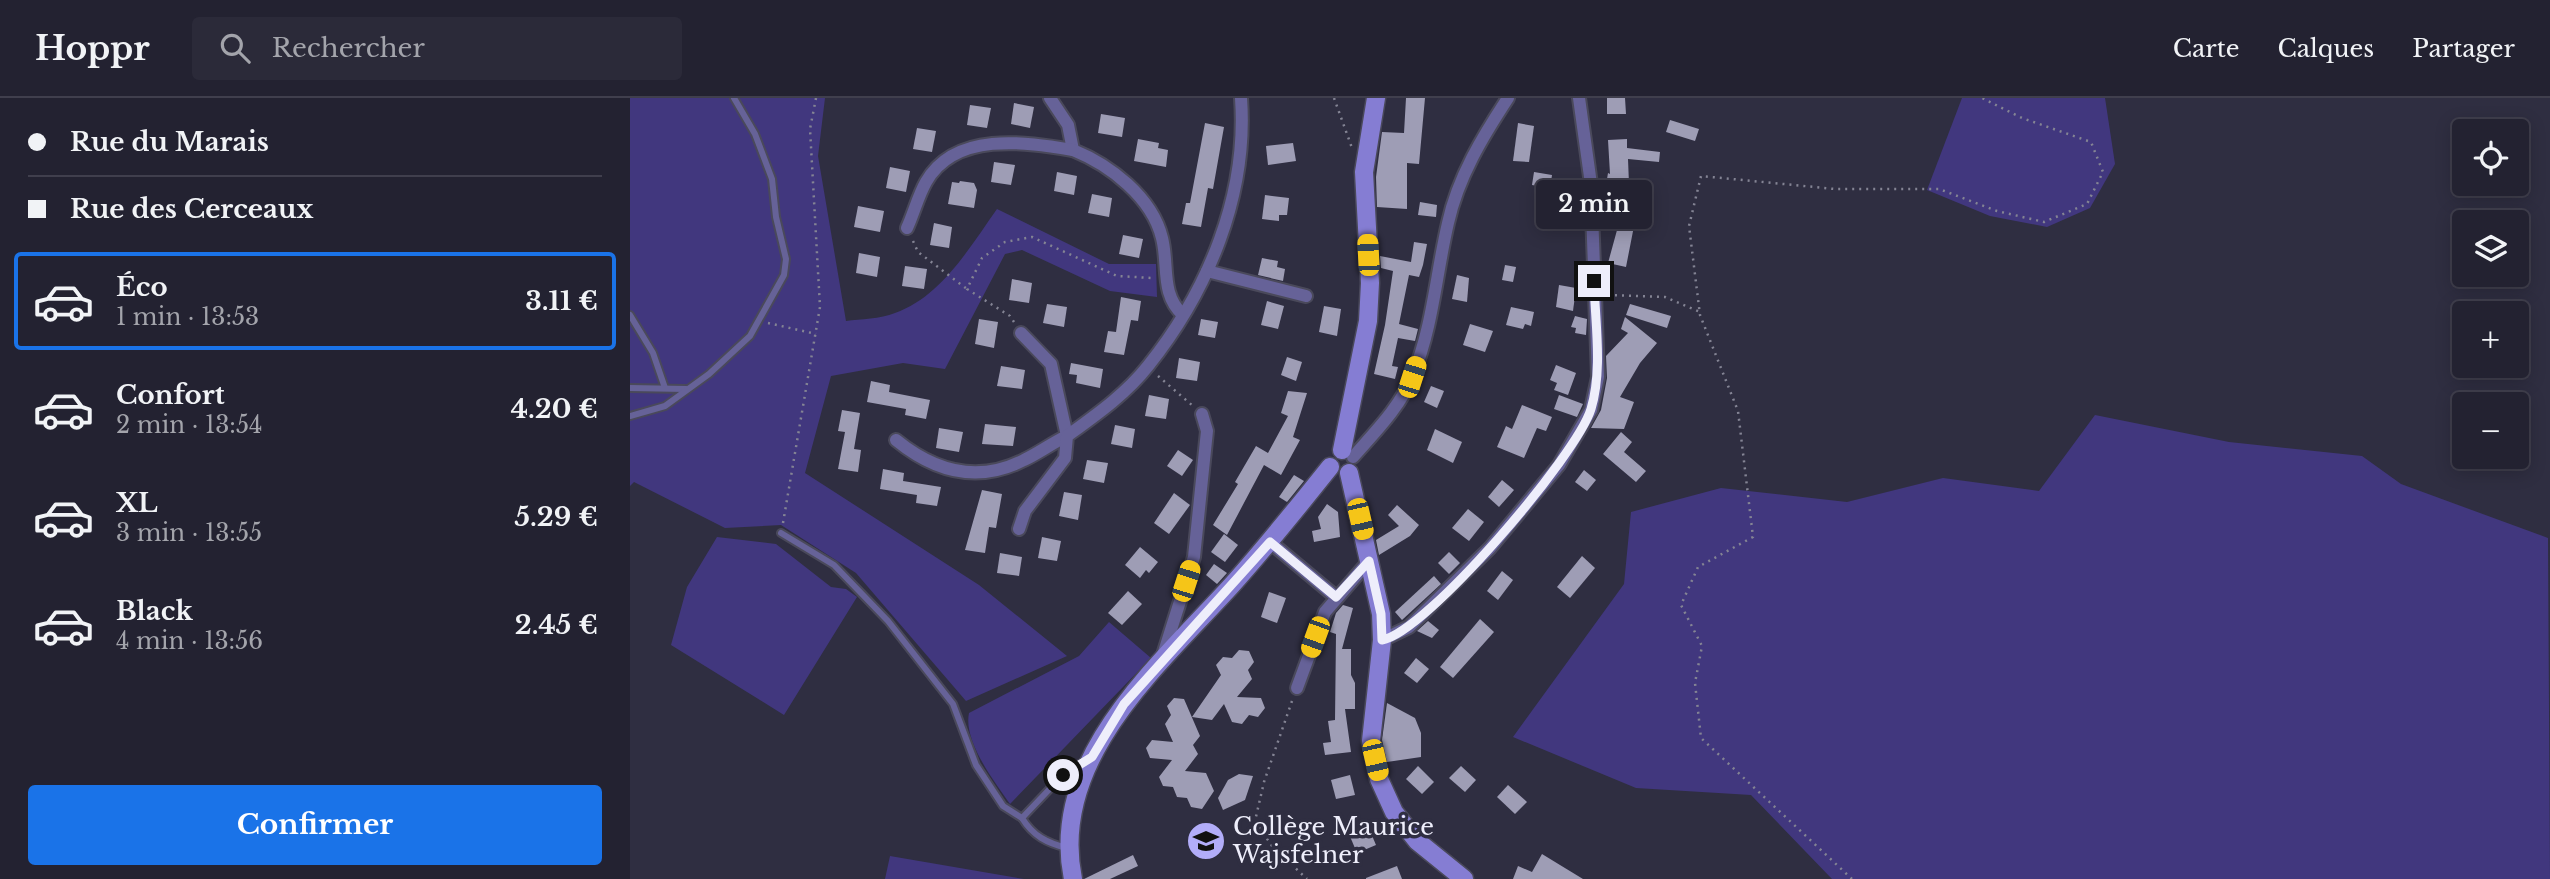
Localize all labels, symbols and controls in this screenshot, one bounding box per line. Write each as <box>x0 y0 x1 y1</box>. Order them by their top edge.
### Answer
search box <box>192 17 682 80</box>
text: Hoppr <box>35 28 150 69</box>
icon: search <box>216 29 254 67</box>
text: Rechercher <box>272 32 425 64</box>
text: Carte <box>2173 34 2239 63</box>
text: Calques <box>2277 34 2374 63</box>
text: Partager <box>2412 34 2515 63</box>
map controls <box>2452 119 2529 469</box>
button: locate <box>2452 119 2529 196</box>
text: Rue du Marais <box>70 126 269 158</box>
callout: 2 min <box>1536 180 1652 228</box>
text: 2 min <box>1558 190 1630 218</box>
text: Rue des Cerceaux <box>70 193 313 225</box>
button: layers <box>2452 210 2529 287</box>
car <box>1357 233 1380 277</box>
route end <box>1578 265 1610 297</box>
icon: car <box>32 270 95 333</box>
text: Éco <box>116 271 168 303</box>
text: 3.11 € <box>525 285 598 317</box>
button: + <box>2452 301 2529 378</box>
text: 1 min · 13:53 <box>116 303 259 331</box>
car <box>1396 354 1429 400</box>
icon: car <box>32 378 95 441</box>
text: Confort <box>116 379 225 411</box>
button: − <box>2452 392 2529 469</box>
text: 4.20 € <box>511 393 598 425</box>
text: 2 min · 13:54 <box>116 411 262 439</box>
icon: car <box>32 486 95 549</box>
text: XL <box>116 487 158 519</box>
car <box>1346 496 1375 542</box>
text: 5.29 € <box>515 501 598 533</box>
text: 3 min · 13:55 <box>116 519 262 547</box>
car <box>1170 558 1203 604</box>
icon: car <box>32 594 95 657</box>
text: Black <box>116 595 193 627</box>
text: 2.45 € <box>515 609 598 641</box>
car <box>1298 614 1333 660</box>
text: 4 min · 13:56 <box>116 627 263 655</box>
car <box>1361 737 1390 783</box>
route start <box>1047 759 1079 791</box>
button: Confirmer <box>28 785 602 865</box>
place label: Collège Maurice Wajsfelner <box>1232 812 1434 869</box>
school or university icon: Collège Maurice Wajsfelner <box>1185 820 1227 862</box>

